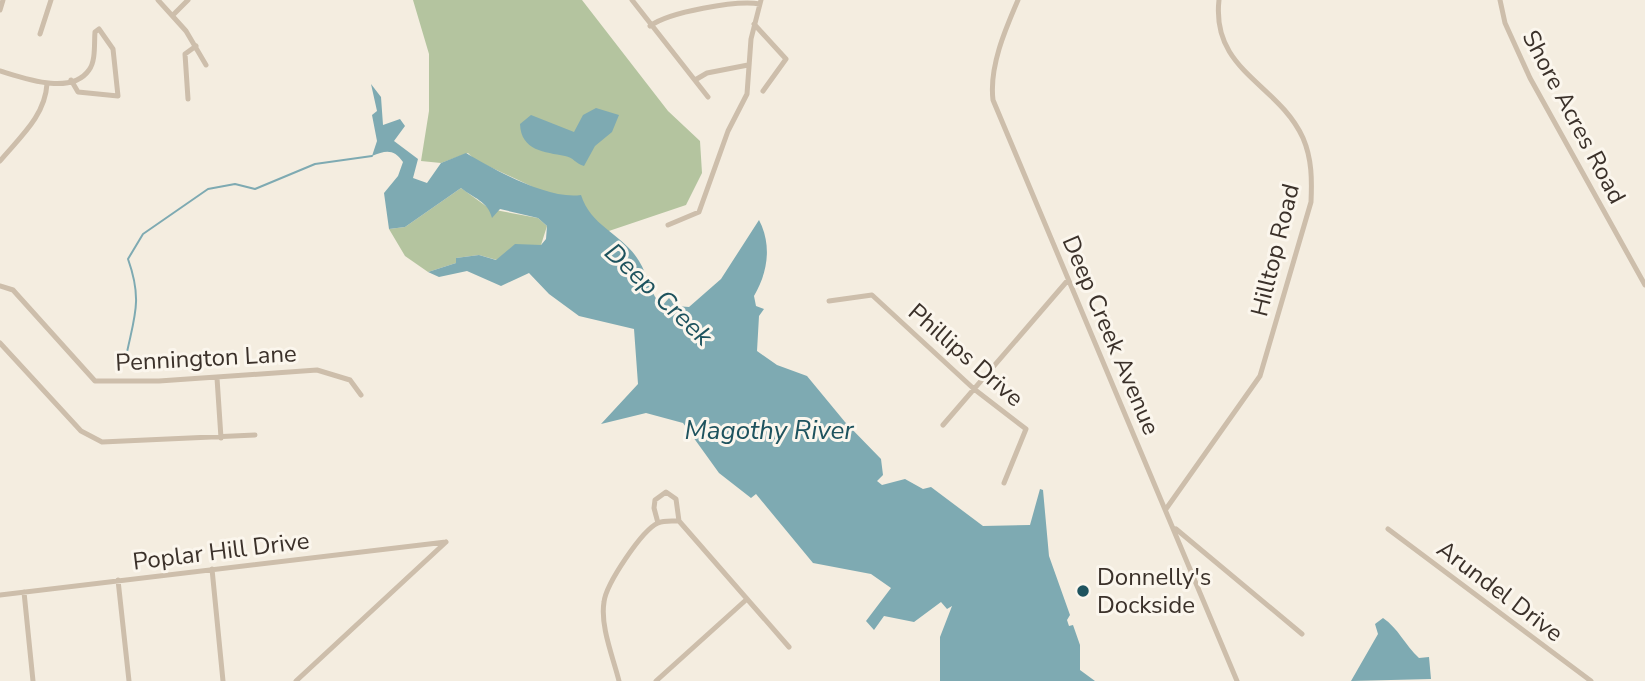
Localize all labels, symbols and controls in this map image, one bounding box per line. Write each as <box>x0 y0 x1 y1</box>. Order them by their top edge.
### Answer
street label: Shore Acres Road <box>1515 25 1633 209</box>
street label: Hilltop Road <box>1243 180 1307 320</box>
street label: Deep Creek Avenue <box>1055 230 1167 440</box>
water label: Deep Creek <box>597 235 721 354</box>
street label: Phillips Drive <box>902 296 1030 414</box>
street label: Pennington Lane <box>115 337 297 379</box>
water label: Magothy River <box>684 413 854 448</box>
street label: Poplar Hill Drive <box>131 524 311 578</box>
street label: Arundel Drive <box>1430 533 1570 649</box>
place label: Donnelly's Dockside <box>1097 561 1211 621</box>
marker: Donnelly's Dockside <box>1075 583 1091 599</box>

